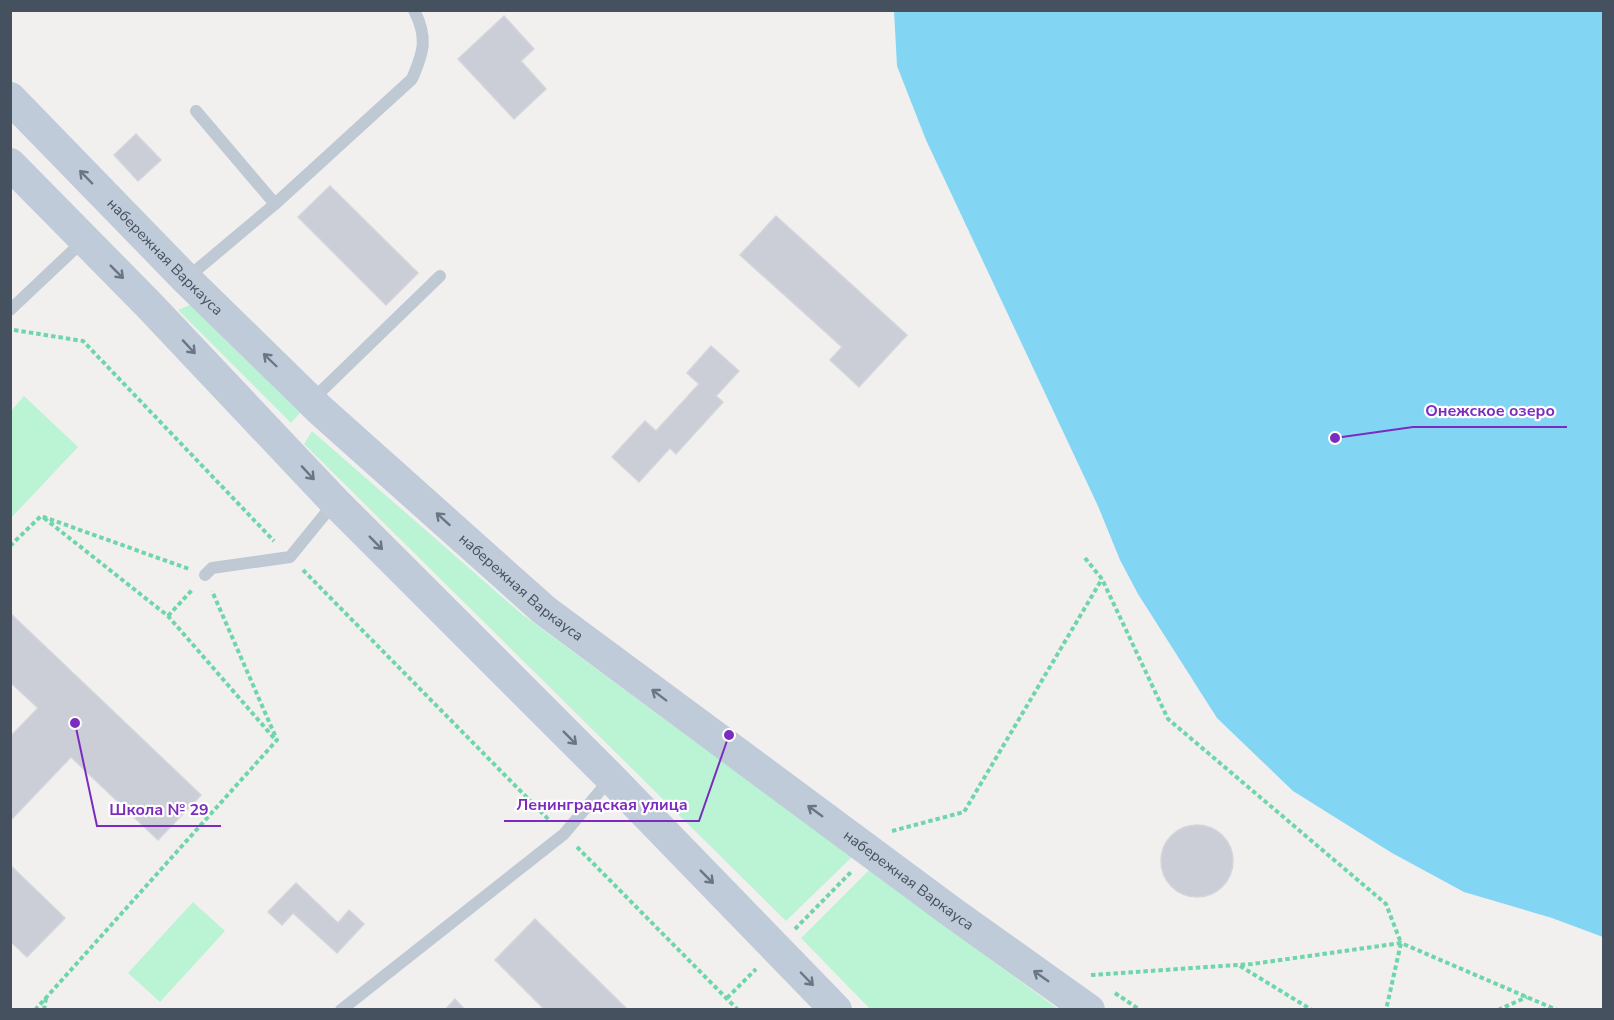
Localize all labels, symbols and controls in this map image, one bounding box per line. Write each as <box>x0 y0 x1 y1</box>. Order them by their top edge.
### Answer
one-way arrow <box>79 169 94 184</box>
street label: набережная Варкауса <box>103 194 227 320</box>
one-way arrow <box>109 264 124 279</box>
one-way arrow <box>182 339 196 354</box>
one-way arrow <box>262 353 277 368</box>
callout: Онежское озеро <box>1413 393 1567 427</box>
text: Онежское озеро <box>1425 400 1555 422</box>
one-way arrow <box>301 466 315 481</box>
one-way arrow <box>435 512 450 526</box>
street label: набережная Варкауса <box>455 529 587 646</box>
one-way arrow <box>369 536 383 551</box>
one-way arrow <box>651 689 667 702</box>
one-way arrow <box>563 730 578 745</box>
callout: Ленинградская улица <box>504 787 699 821</box>
callout: Школа № 29 <box>97 792 221 826</box>
text: Ленинградская улица <box>516 794 688 816</box>
text: Школа № 29 <box>109 799 209 821</box>
one-way arrow <box>808 805 824 818</box>
street label: набережная Варкауса <box>840 825 978 935</box>
one-way arrow <box>699 869 714 884</box>
one-way arrow <box>1034 969 1050 982</box>
one-way arrow <box>799 971 814 986</box>

